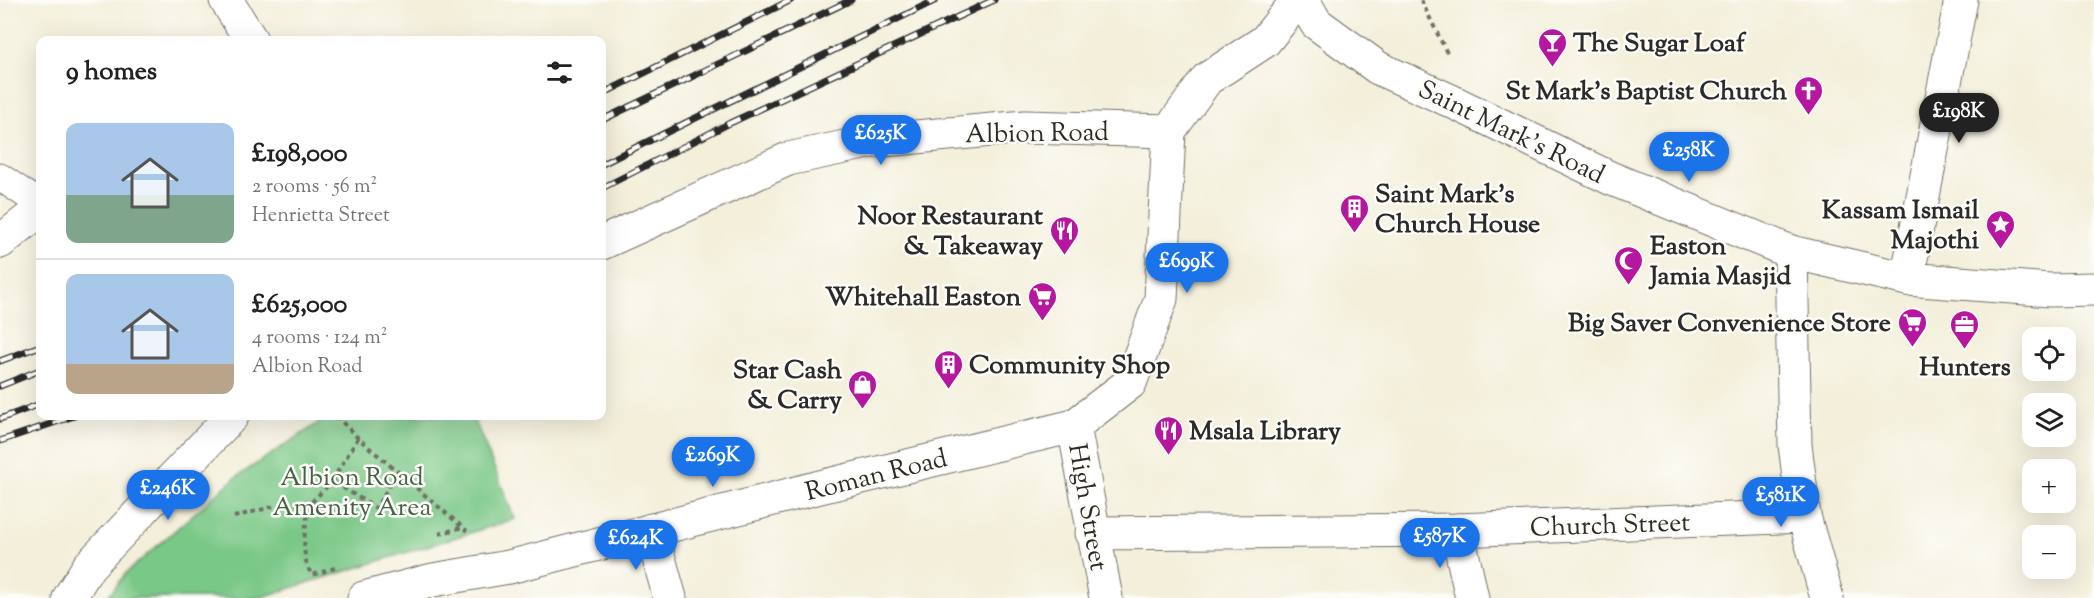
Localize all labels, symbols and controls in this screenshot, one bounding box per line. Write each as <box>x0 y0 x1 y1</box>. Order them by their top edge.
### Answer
bar icon: The Sugar Loaf <box>1536 26 1568 68</box>
place label: The Sugar Loaf <box>1573 26 1747 63</box>
text: 9 homes <box>66 54 157 91</box>
icon: filters <box>543 56 576 89</box>
street label: Saint Mark's Road <box>1411 72 1611 195</box>
place label: St Mark's Baptist Church <box>1505 74 1788 111</box>
church icon: St Mark's Baptist Church <box>1792 74 1824 116</box>
pin: £198K <box>1917 93 2001 144</box>
text: £198K <box>1933 98 1985 127</box>
pin: £625K <box>839 115 923 166</box>
street label: Albion Road <box>965 115 1109 154</box>
text: £625K <box>855 120 907 149</box>
pin: £258K <box>1647 132 1731 183</box>
text: £198,000 <box>252 136 347 173</box>
text: £258K <box>1663 137 1715 166</box>
icon: home <box>114 147 186 219</box>
text: 2 rooms · 56 m² <box>252 173 377 202</box>
place label: Saint Mark's Church House <box>1375 177 1540 244</box>
building icon: Saint Mark's Church House <box>1338 192 1370 234</box>
place label: Kassam Ismail Majothi <box>1822 193 1980 260</box>
place label: Noor Restaurant & Takeaway <box>857 199 1043 266</box>
text: Henrietta Street <box>252 202 390 231</box>
place icon: Kassam Ismail Majothi <box>1984 208 2016 250</box>
restaurant icon: Noor Restaurant & Takeaway <box>1048 214 1080 256</box>
place label: Easton Jamia Masjid <box>1648 229 1792 296</box>
pin: £699K <box>1145 243 1229 294</box>
mosque icon: Easton Jamia Masjid <box>1613 244 1645 286</box>
text: £699K <box>1160 248 1215 277</box>
place label: Whitehall Easton <box>825 280 1022 317</box>
supermarket icon: Whitehall Easton <box>1026 280 1058 322</box>
text: £625,000 <box>252 287 347 324</box>
icon: home <box>114 298 186 370</box>
place label: Big Saver Convenience Store <box>1568 306 1891 343</box>
supermarket icon: Big Saver Convenience Store <box>1896 306 1928 348</box>
office icon: Hunters <box>1949 308 1981 350</box>
text: 4 rooms · 124 m² <box>252 324 387 353</box>
map controls <box>2022 327 2076 579</box>
button: locate <box>2022 327 2076 381</box>
building icon: Community Shop <box>932 348 964 390</box>
place label: Community Shop <box>969 348 1170 385</box>
place label: Hunters <box>1919 350 2011 387</box>
text: Albion Road <box>252 353 362 382</box>
place label: Star Cash & Carry <box>733 353 843 420</box>
shop icon: Star Cash & Carry <box>847 368 879 410</box>
button: layers <box>2022 393 2076 447</box>
restaurant icon: Msala Library <box>1152 414 1184 456</box>
place label: Msala Library <box>1189 414 1341 451</box>
pin: £269K <box>671 437 755 488</box>
street label: Roman Road <box>802 441 952 512</box>
street label: High Street <box>1057 441 1116 574</box>
text: £269K <box>686 442 740 471</box>
button: + <box>2022 459 2076 513</box>
park label: Albion Road Amenity Area <box>273 460 431 527</box>
pin: £246K <box>126 470 210 521</box>
text: £246K <box>141 475 195 504</box>
pin: £581K <box>1739 477 1823 528</box>
text: £581K <box>1756 482 1806 511</box>
street label: Church Street <box>1529 505 1691 548</box>
pin: £587K <box>1398 518 1482 569</box>
pin: £624K <box>594 520 678 571</box>
text: £587K <box>1414 523 1466 552</box>
text: £624K <box>609 525 663 554</box>
button: − <box>2022 525 2076 579</box>

